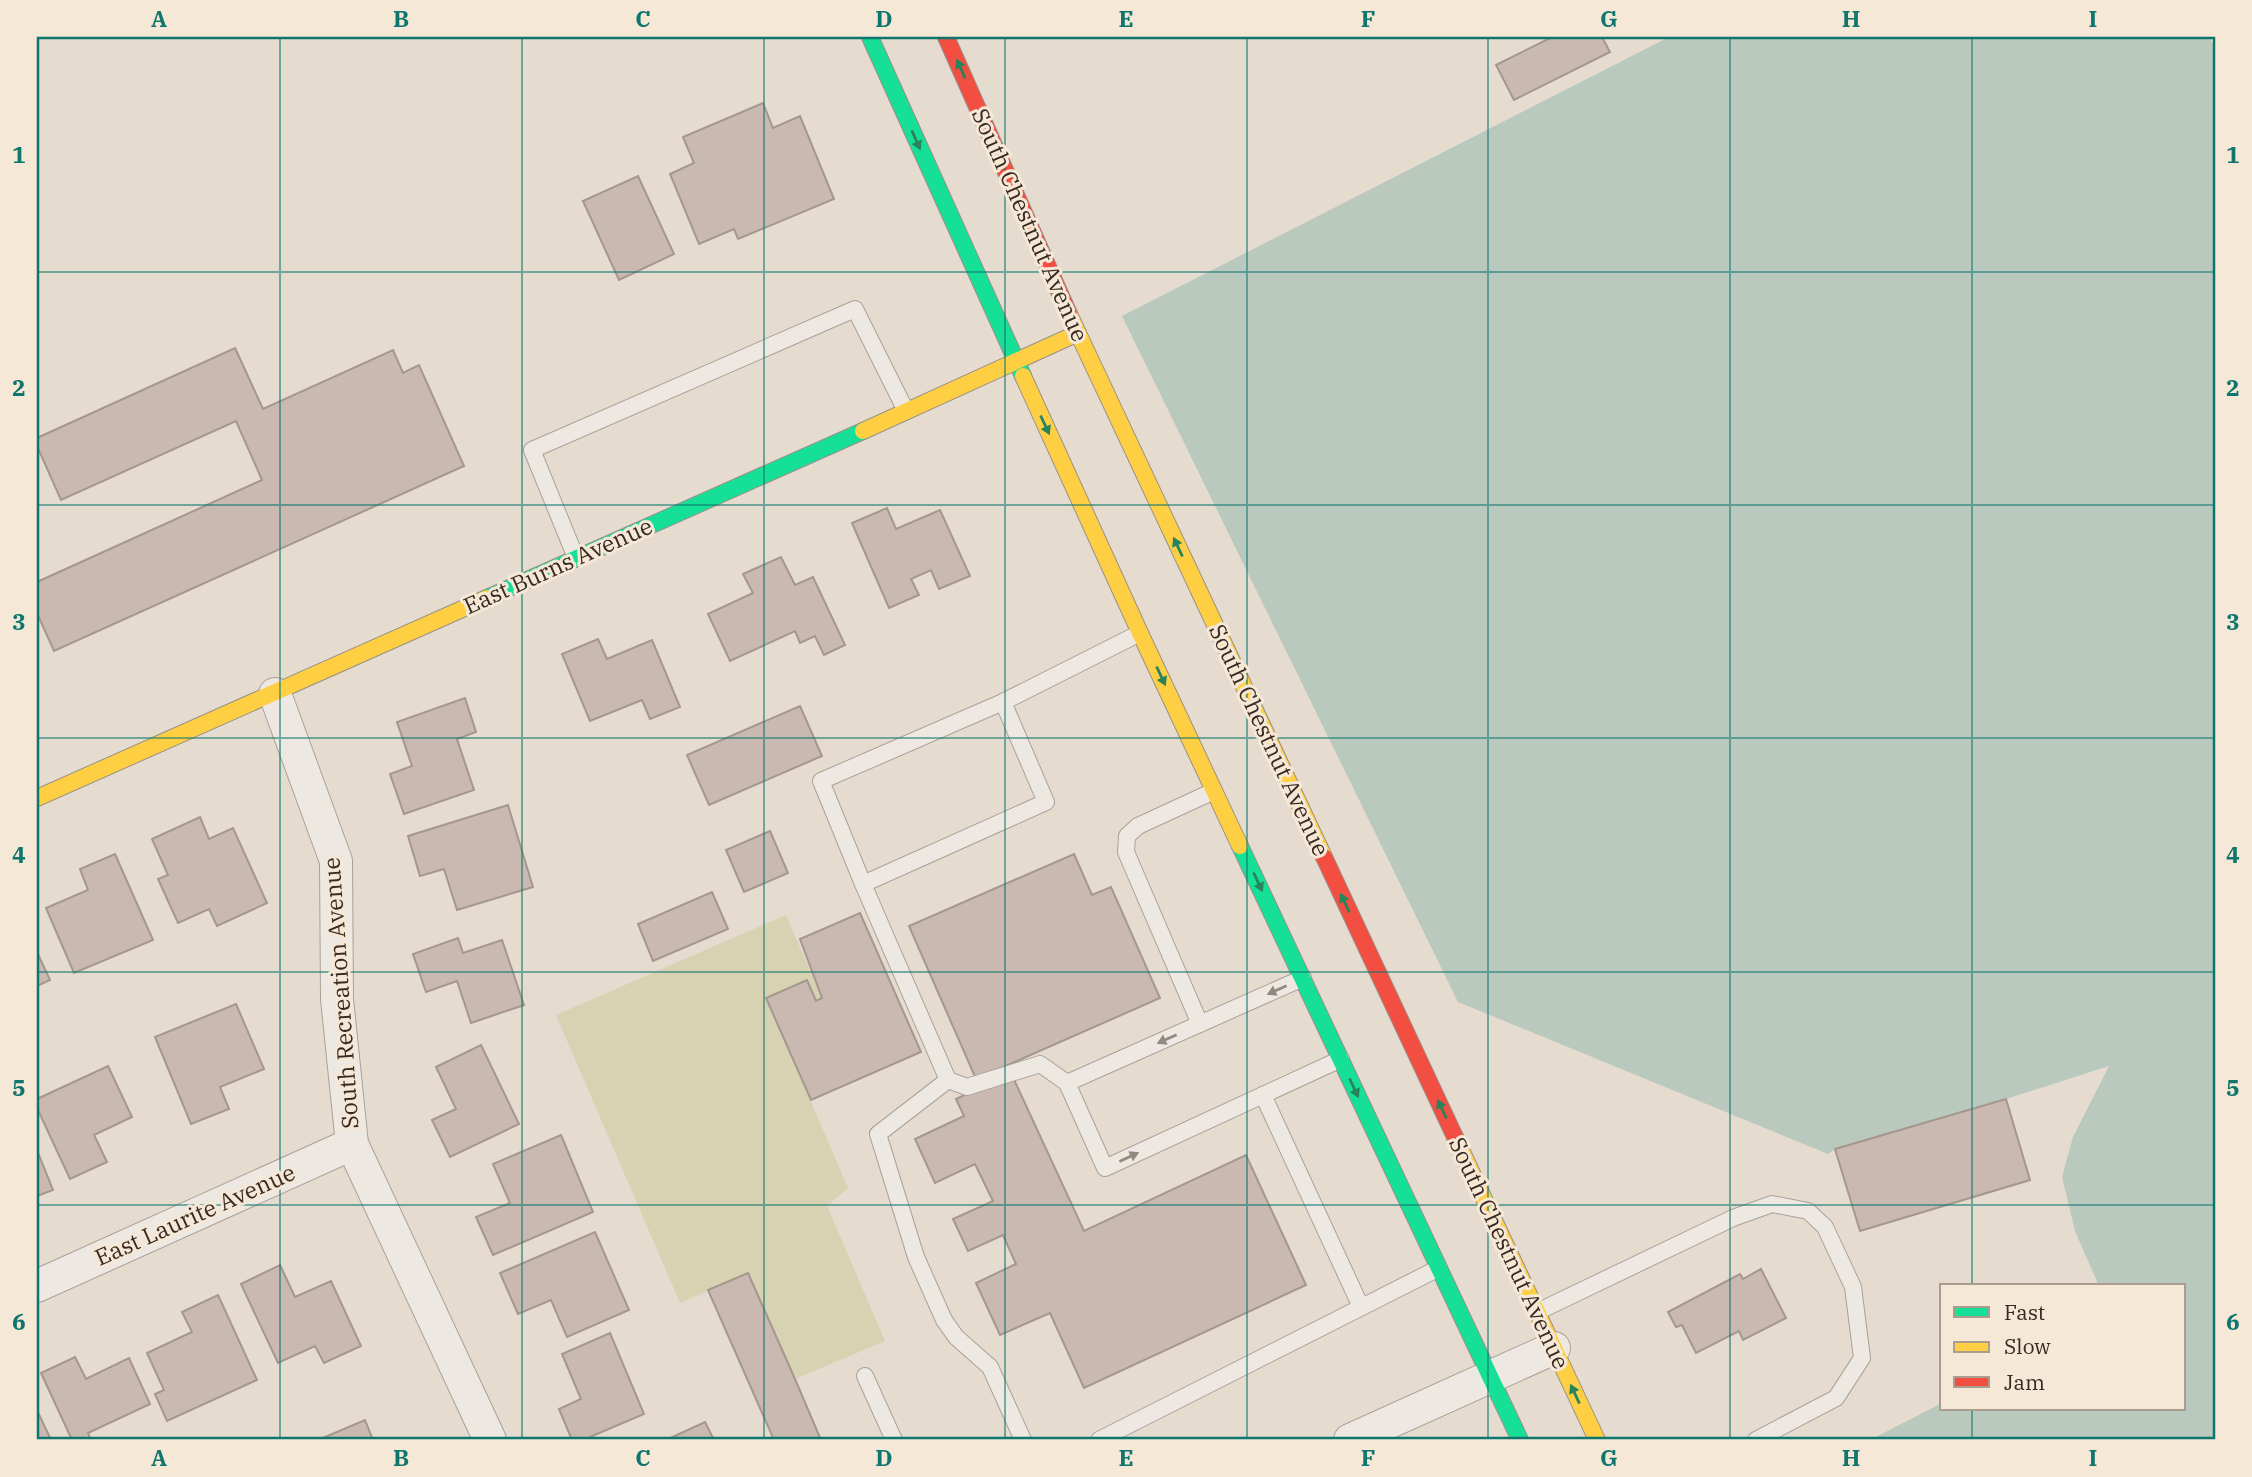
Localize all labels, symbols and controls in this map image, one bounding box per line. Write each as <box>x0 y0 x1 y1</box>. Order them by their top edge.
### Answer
text: A <box>151 3 167 33</box>
text: B <box>393 3 409 33</box>
text: C <box>635 3 651 33</box>
text: D <box>875 3 893 33</box>
text: E <box>1118 3 1134 33</box>
text: F <box>1361 3 1375 33</box>
text: G <box>1600 3 1618 33</box>
text: H <box>1842 3 1860 33</box>
text: I <box>2089 3 2097 33</box>
one-way arrow <box>955 59 967 79</box>
street label: South Chestnut Avenue <box>966 103 1096 346</box>
one-way arrow <box>910 130 922 150</box>
text: 1 <box>12 139 26 169</box>
text: 1 <box>2226 139 2240 169</box>
text: 2 <box>12 372 26 402</box>
text: 2 <box>2226 372 2240 402</box>
one-way arrow <box>1039 415 1051 435</box>
street label: East Burns Avenue <box>459 510 657 620</box>
one-way arrow <box>1173 537 1184 557</box>
text: 3 <box>12 606 26 636</box>
text: 3 <box>2226 606 2240 636</box>
street label: South Chestnut Avenue <box>1203 619 1337 860</box>
one-way arrow <box>1155 666 1167 686</box>
text: 4 <box>12 839 26 869</box>
text: 4 <box>2226 839 2240 869</box>
street label: South Recreation Avenue <box>316 856 364 1130</box>
one-way arrow <box>1252 872 1263 892</box>
one-way arrow <box>1340 893 1351 913</box>
one-way arrow <box>1267 984 1287 996</box>
one-way arrow <box>1157 1033 1177 1045</box>
text: 5 <box>12 1072 26 1102</box>
text: 5 <box>2226 1072 2240 1102</box>
one-way arrow <box>1348 1078 1360 1098</box>
one-way arrow <box>1436 1099 1448 1119</box>
street label: South Chestnut Avenue <box>1443 1132 1577 1373</box>
one-way arrow <box>1118 1151 1139 1162</box>
street label: East Laurite Avenue <box>90 1156 299 1272</box>
legend <box>1940 1284 2186 1410</box>
text: Fast <box>2004 1298 2045 1326</box>
text: 6 <box>12 1306 26 1336</box>
text: 6 <box>2226 1306 2240 1336</box>
text: Slow <box>2004 1332 2051 1360</box>
text: Jam <box>2004 1368 2045 1396</box>
one-way arrow <box>1569 1384 1581 1404</box>
text: A <box>151 1442 167 1472</box>
text: B <box>393 1442 409 1472</box>
text: C <box>635 1442 651 1472</box>
text: D <box>875 1442 893 1472</box>
text: E <box>1118 1442 1134 1472</box>
text: F <box>1361 1442 1375 1472</box>
text: G <box>1600 1442 1618 1472</box>
text: H <box>1842 1442 1860 1472</box>
text: I <box>2089 1442 2097 1472</box>

